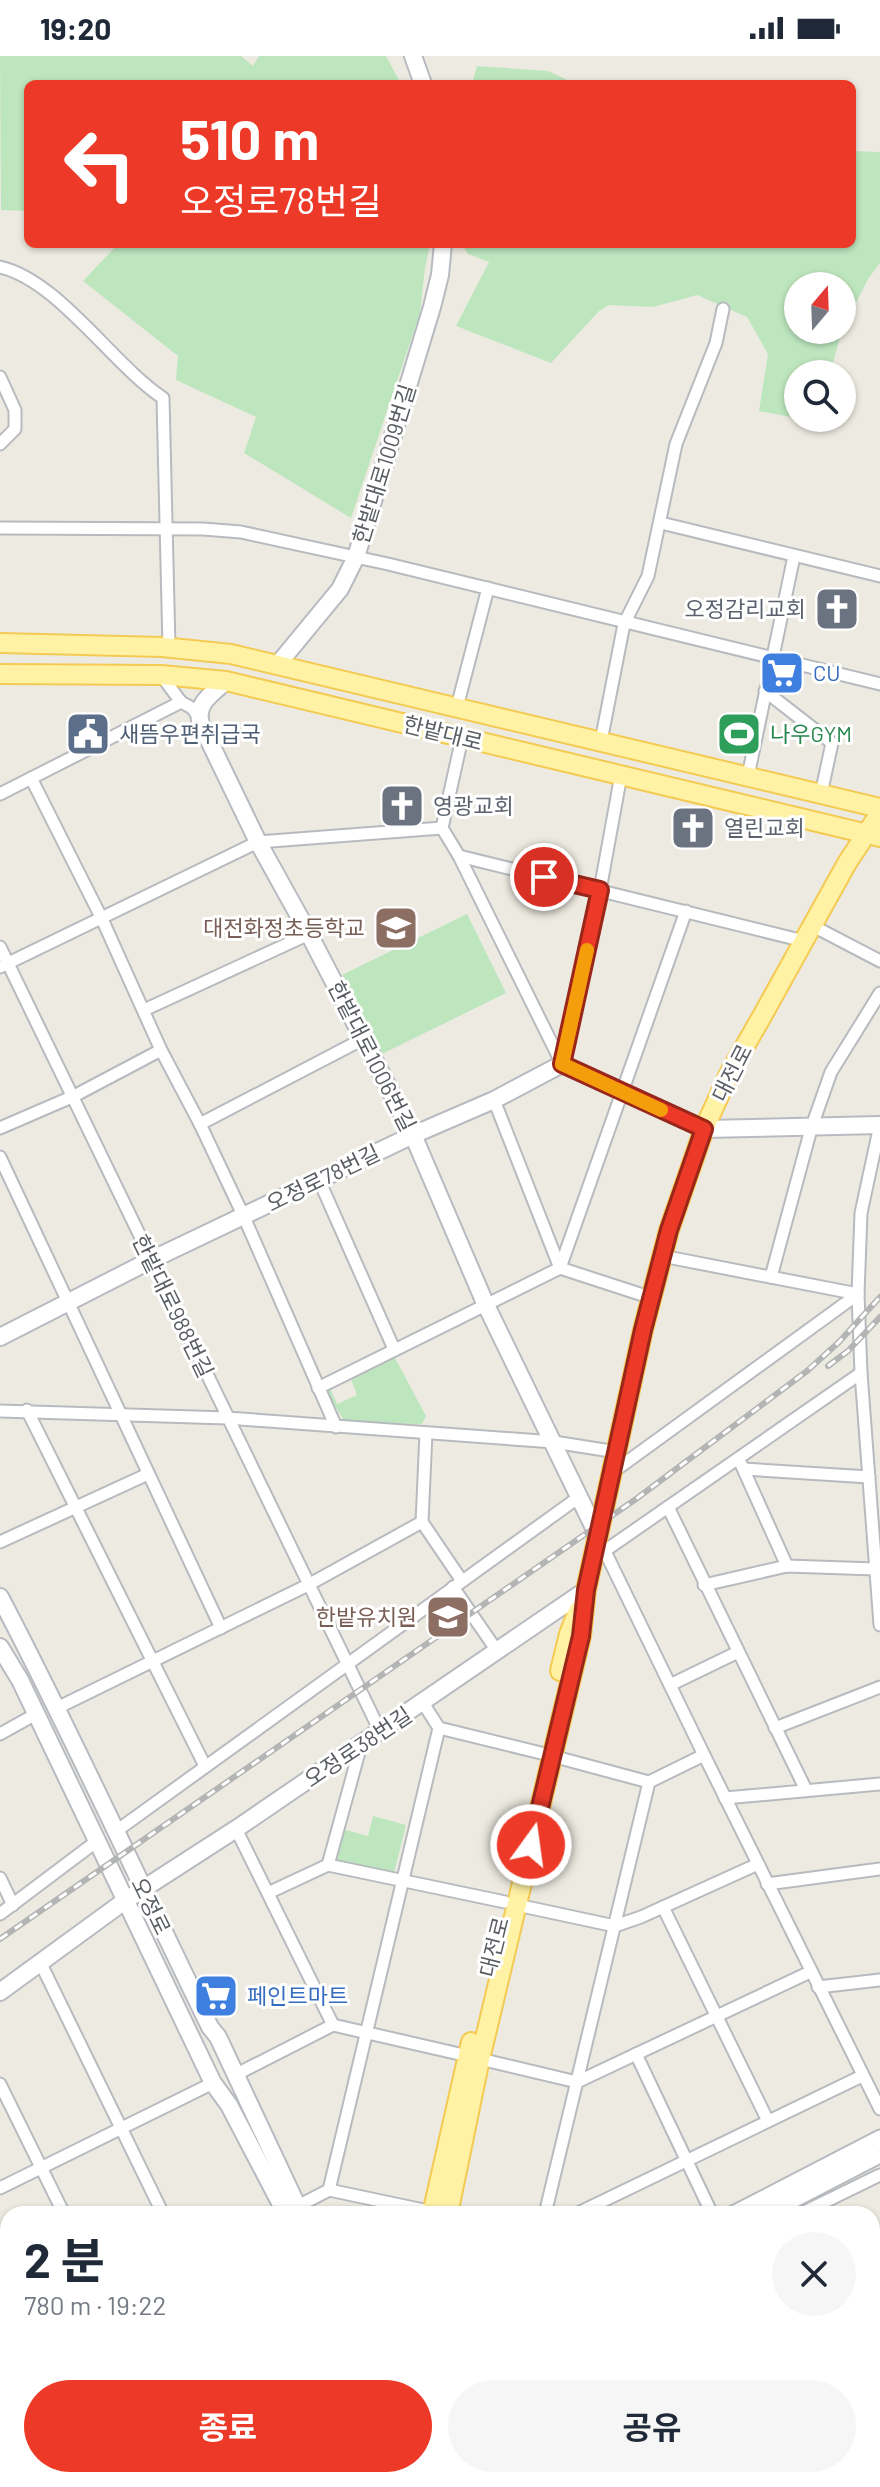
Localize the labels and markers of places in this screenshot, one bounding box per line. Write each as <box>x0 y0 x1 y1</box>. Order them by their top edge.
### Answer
church icon: 오정감리교회 <box>813 585 861 633</box>
place label: 오정감리교회 <box>685 595 806 621</box>
supermarket icon: CU <box>758 649 806 697</box>
place label: CU <box>813 659 841 685</box>
public building icon: 새뜸우편취급국 <box>64 710 112 758</box>
sports icon: 나우GYM <box>715 710 763 758</box>
place label: 새뜸우편취급국 <box>119 720 261 746</box>
place label: 나우GYM <box>770 720 852 746</box>
church icon: 영광교회 <box>378 782 426 830</box>
place label: 영광교회 <box>433 792 514 818</box>
church icon: 열린교회 <box>669 804 717 852</box>
place label: 열린교회 <box>724 814 805 840</box>
pin <box>510 843 578 911</box>
school or university icon: 대전화정초등학교 <box>372 904 420 952</box>
place label: 대전화정초등학교 <box>203 914 365 940</box>
school or university icon: 한밭유치원 <box>424 1593 472 1641</box>
place label: 한밭유치원 <box>316 1603 417 1629</box>
supermarket icon: 페인트마트 <box>192 1972 240 2020</box>
place label: 페인트마트 <box>247 1982 348 2008</box>

